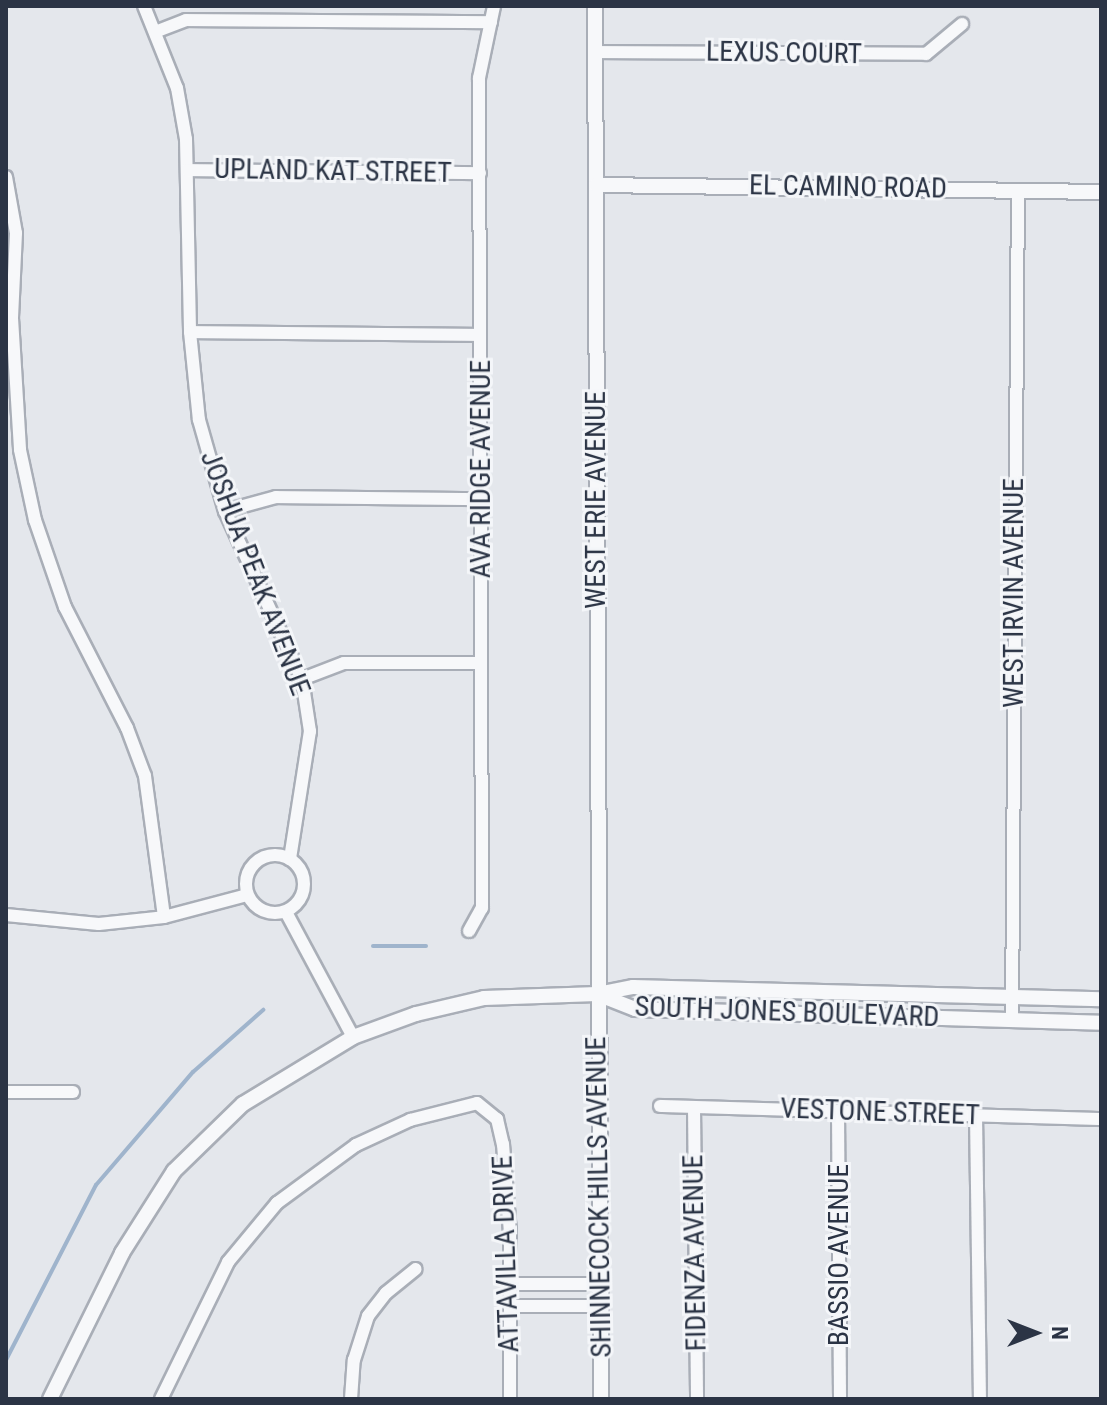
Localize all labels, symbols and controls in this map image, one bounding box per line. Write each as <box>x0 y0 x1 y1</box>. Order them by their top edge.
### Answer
street label: LEXUS COURT <box>706 35 862 71</box>
street label: UPLAND KAT STREET <box>214 152 452 190</box>
street label: EL CAMINO ROAD <box>749 168 947 206</box>
street label: AVA RIDGE AVENUE <box>464 360 498 578</box>
street label: WEST ERIE AVENUE <box>579 391 613 609</box>
street label: JOSHUA PEAK AVENUE <box>193 446 317 700</box>
street label: WEST IRVIN AVENUE <box>997 478 1031 708</box>
street label: SOUTH JONES BOULEVARD <box>634 990 940 1034</box>
street label: SHINNECOCK HILLS AVENUE <box>579 1036 619 1358</box>
street label: VESTONE STREET <box>780 1092 980 1132</box>
street label: FIDENZA AVENUE <box>676 1154 714 1352</box>
street label: ATTAVILLA DRIVE <box>486 1155 526 1353</box>
street label: BASSIO AVENUE <box>822 1164 856 1346</box>
north arrow <box>995 1293 1075 1373</box>
text: N <box>1047 1326 1072 1340</box>

